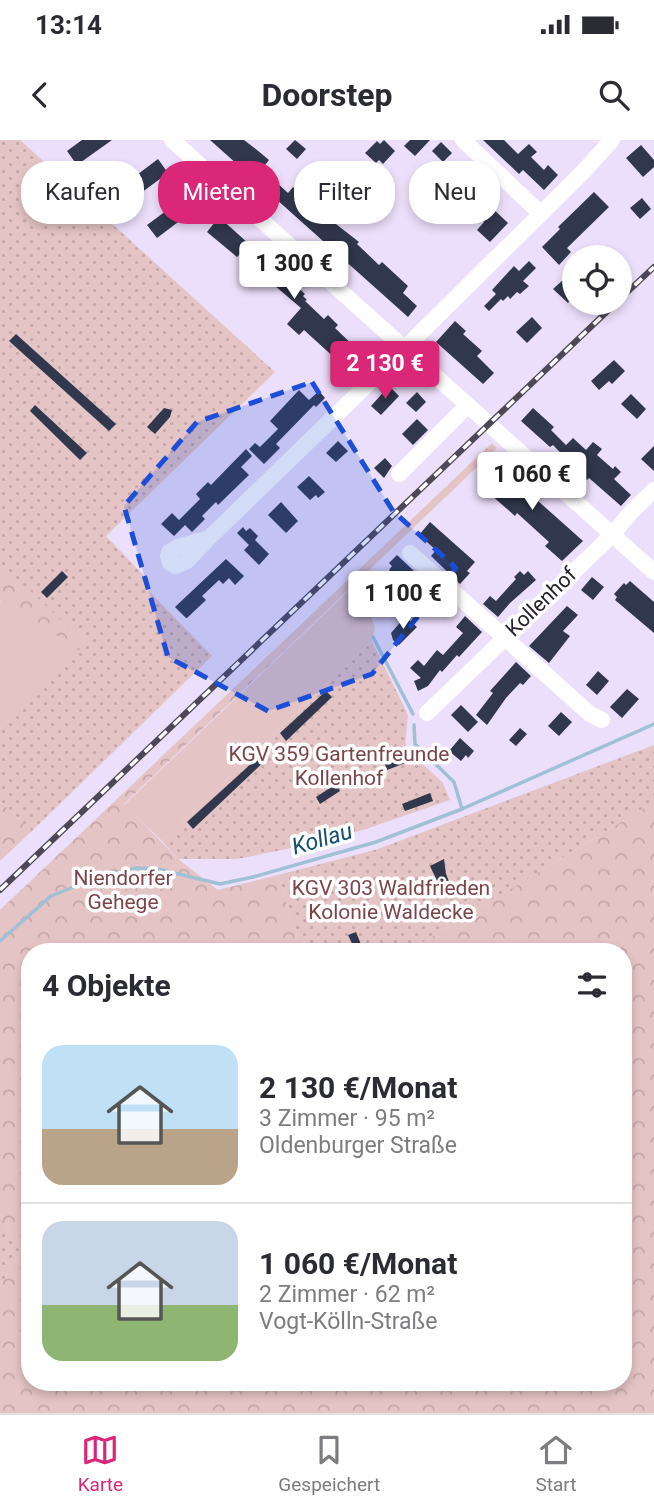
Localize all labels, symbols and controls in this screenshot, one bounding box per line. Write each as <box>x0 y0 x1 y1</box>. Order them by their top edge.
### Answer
text: 13:14 <box>35 10 102 40</box>
icon: back <box>21 76 59 114</box>
text: Doorstep <box>261 76 393 114</box>
icon: search <box>595 76 633 114</box>
chip: Kaufen <box>21 161 144 224</box>
chip: Mieten <box>158 161 280 224</box>
chip: Filter <box>294 161 395 224</box>
chip: Neu <box>409 161 500 224</box>
pin: 1 300 € <box>229 242 359 301</box>
map controls <box>562 245 632 315</box>
button: locate <box>562 245 632 315</box>
text: 1 300 € <box>255 250 333 277</box>
pin: 2 130 € <box>320 342 450 401</box>
text: 2 130 € <box>346 350 424 377</box>
pin: 1 060 € <box>467 452 597 512</box>
text: 1 060 € <box>493 461 571 488</box>
street label: Kollenhof <box>501 562 582 641</box>
pin: 1 100 € <box>338 572 468 631</box>
text: 1 100 € <box>364 580 442 607</box>
park label: KGV 359 Gartenfreunde Kollenhof <box>229 742 449 790</box>
water label: Kollau <box>289 818 355 860</box>
park label: Niendorfer Gehege <box>73 866 173 914</box>
park label: KGV 303 Waldfrieden Kolonie Waldecke <box>292 876 490 924</box>
icon: filters <box>573 966 611 1004</box>
text: 4 Objekte <box>42 968 171 1003</box>
text: 2 130 €/Monat <box>259 1070 457 1105</box>
icon: home <box>98 1073 182 1157</box>
text: 3 Zimmer · 95 m² <box>259 1105 435 1132</box>
text: Oldenburger Straße <box>259 1132 457 1159</box>
text: 1 060 €/Monat <box>259 1246 457 1281</box>
icon: home <box>98 1249 182 1333</box>
text: 2 Zimmer · 62 m² <box>259 1281 435 1308</box>
text: Vogt-Kölln-Straße <box>259 1308 437 1335</box>
tab: Karte <box>78 1431 123 1496</box>
tab: Gespeichert <box>278 1431 380 1496</box>
tab: Start <box>535 1431 576 1496</box>

